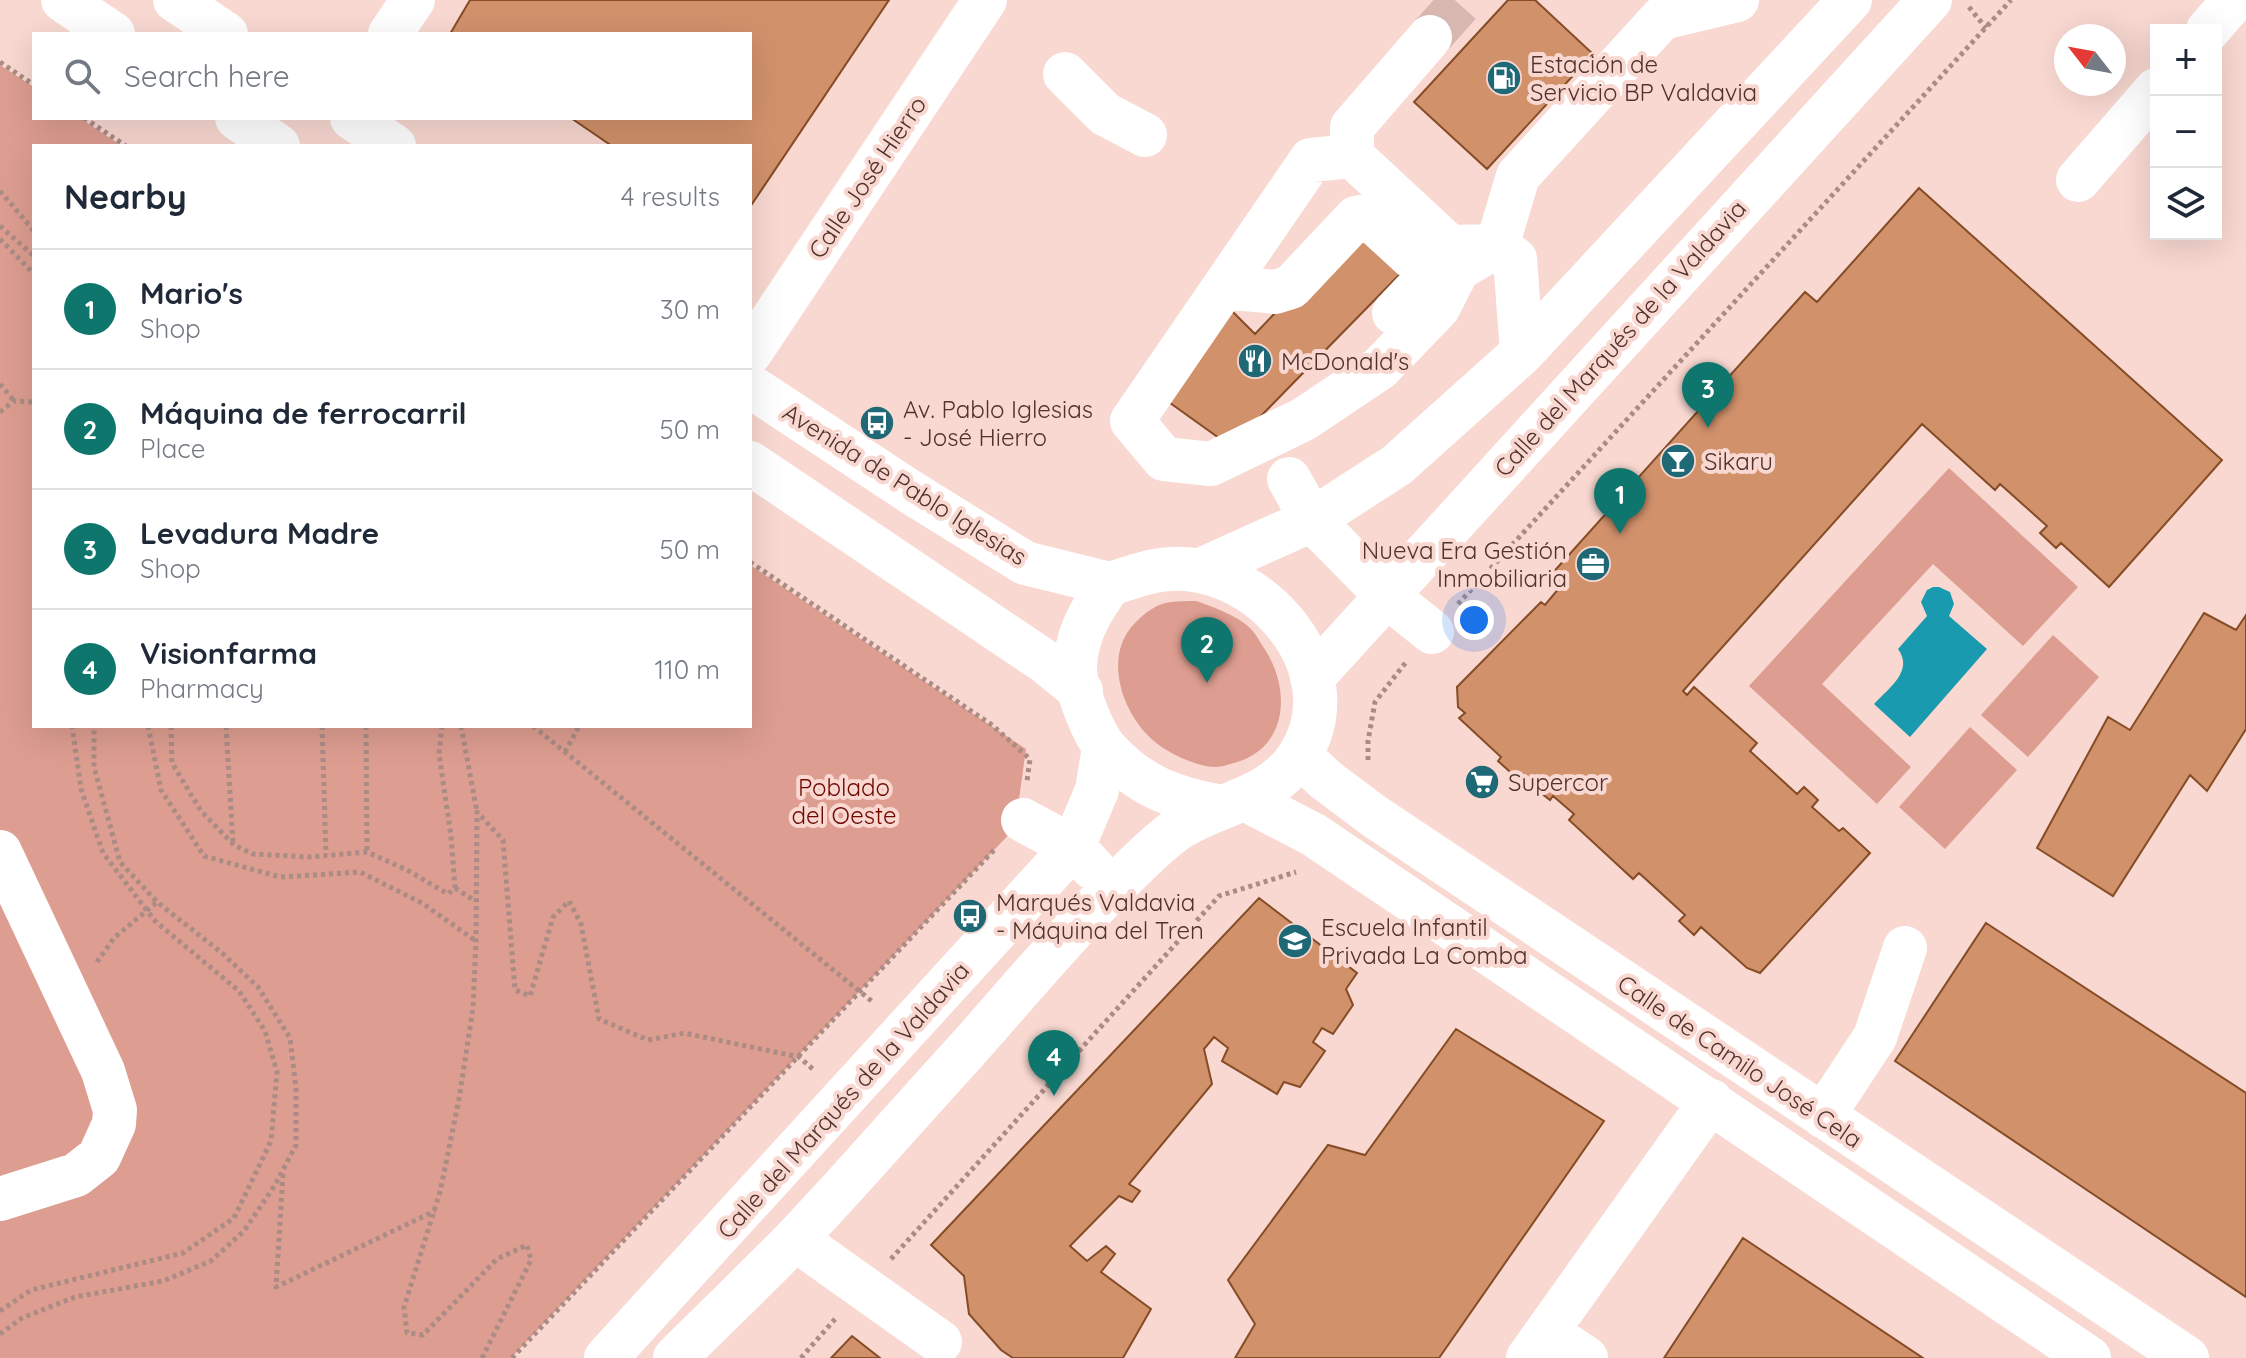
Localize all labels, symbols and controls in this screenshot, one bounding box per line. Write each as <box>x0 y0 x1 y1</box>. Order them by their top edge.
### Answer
north arrow <box>2054 24 2126 96</box>
map controls <box>2150 24 2222 240</box>
button: + <box>2150 24 2222 96</box>
search box <box>32 32 752 120</box>
place label: Estación de Servicio BP Valdavia <box>1530 49 1757 107</box>
icon: search <box>60 54 104 98</box>
text: Search here <box>124 57 290 95</box>
fuel station icon: Estación de Servicio BP Valdavia <box>1485 59 1523 97</box>
street label: Calle José Hierro <box>802 90 932 264</box>
button: − <box>2150 96 2222 168</box>
button: layers <box>2150 168 2222 240</box>
text: Nearby <box>64 175 187 218</box>
text: 4 results <box>621 180 720 213</box>
street label: Calle del Marqués de la Valdavia <box>1488 193 1752 483</box>
text: Mario's <box>140 274 243 312</box>
text: 1 <box>85 293 95 326</box>
text: 30 m <box>660 293 720 326</box>
text: Shop <box>140 312 201 345</box>
restaurant icon: McDonald's <box>1236 342 1274 380</box>
place label: McDonald's <box>1281 346 1409 376</box>
pin: 3 <box>1682 362 1734 428</box>
text: Máquina de ferrocarril <box>140 394 467 432</box>
place label: Av. Pablo Iglesias - José Hierro <box>903 394 1093 452</box>
street label: Avenida de Pablo Iglesias <box>778 397 1032 571</box>
bus stop icon: Av. Pablo Iglesias - José Hierro <box>858 404 896 442</box>
text: 2 <box>83 413 97 446</box>
text: 50 m <box>660 413 720 446</box>
text: Place <box>140 432 205 465</box>
bar icon: Sikaru <box>1659 442 1697 480</box>
place label: Sikaru <box>1704 446 1773 476</box>
pin: 1 <box>1594 468 1646 534</box>
text: Levadura Madre <box>140 514 379 552</box>
text: 3 <box>83 533 97 566</box>
text: 50 m <box>660 533 720 566</box>
place label: Nueva Era Gestión Inmobiliaria <box>1362 535 1567 593</box>
office icon: Nueva Era Gestión Inmobiliaria <box>1574 545 1612 583</box>
text: Shop <box>140 552 201 585</box>
your location <box>1454 600 1494 640</box>
pin: 2 <box>1181 617 1233 683</box>
text: Visionfarma <box>140 634 317 672</box>
text: 4 <box>82 653 98 686</box>
text: 110 m <box>654 653 720 686</box>
text: Pharmacy <box>140 672 264 705</box>
supermarket icon: Supercor <box>1463 763 1501 801</box>
place label: Supercor <box>1508 767 1608 797</box>
park label: Poblado del Oeste <box>791 772 897 830</box>
place label: Marqués Valdavia - Máquina del Tren <box>996 887 1204 945</box>
bus stop icon: Marqués Valdavia - Máquina del Tren <box>951 897 989 935</box>
place label: Escuela Infantil Privada La Comba <box>1321 912 1528 970</box>
school or university icon: Escuela Infantil Privada La Comba <box>1276 922 1314 960</box>
street label: Calle del Marqués de la Valdavia <box>711 955 975 1245</box>
street label: Calle de Camilo José Cela <box>1612 968 1868 1154</box>
pin: 4 <box>1028 1030 1080 1096</box>

